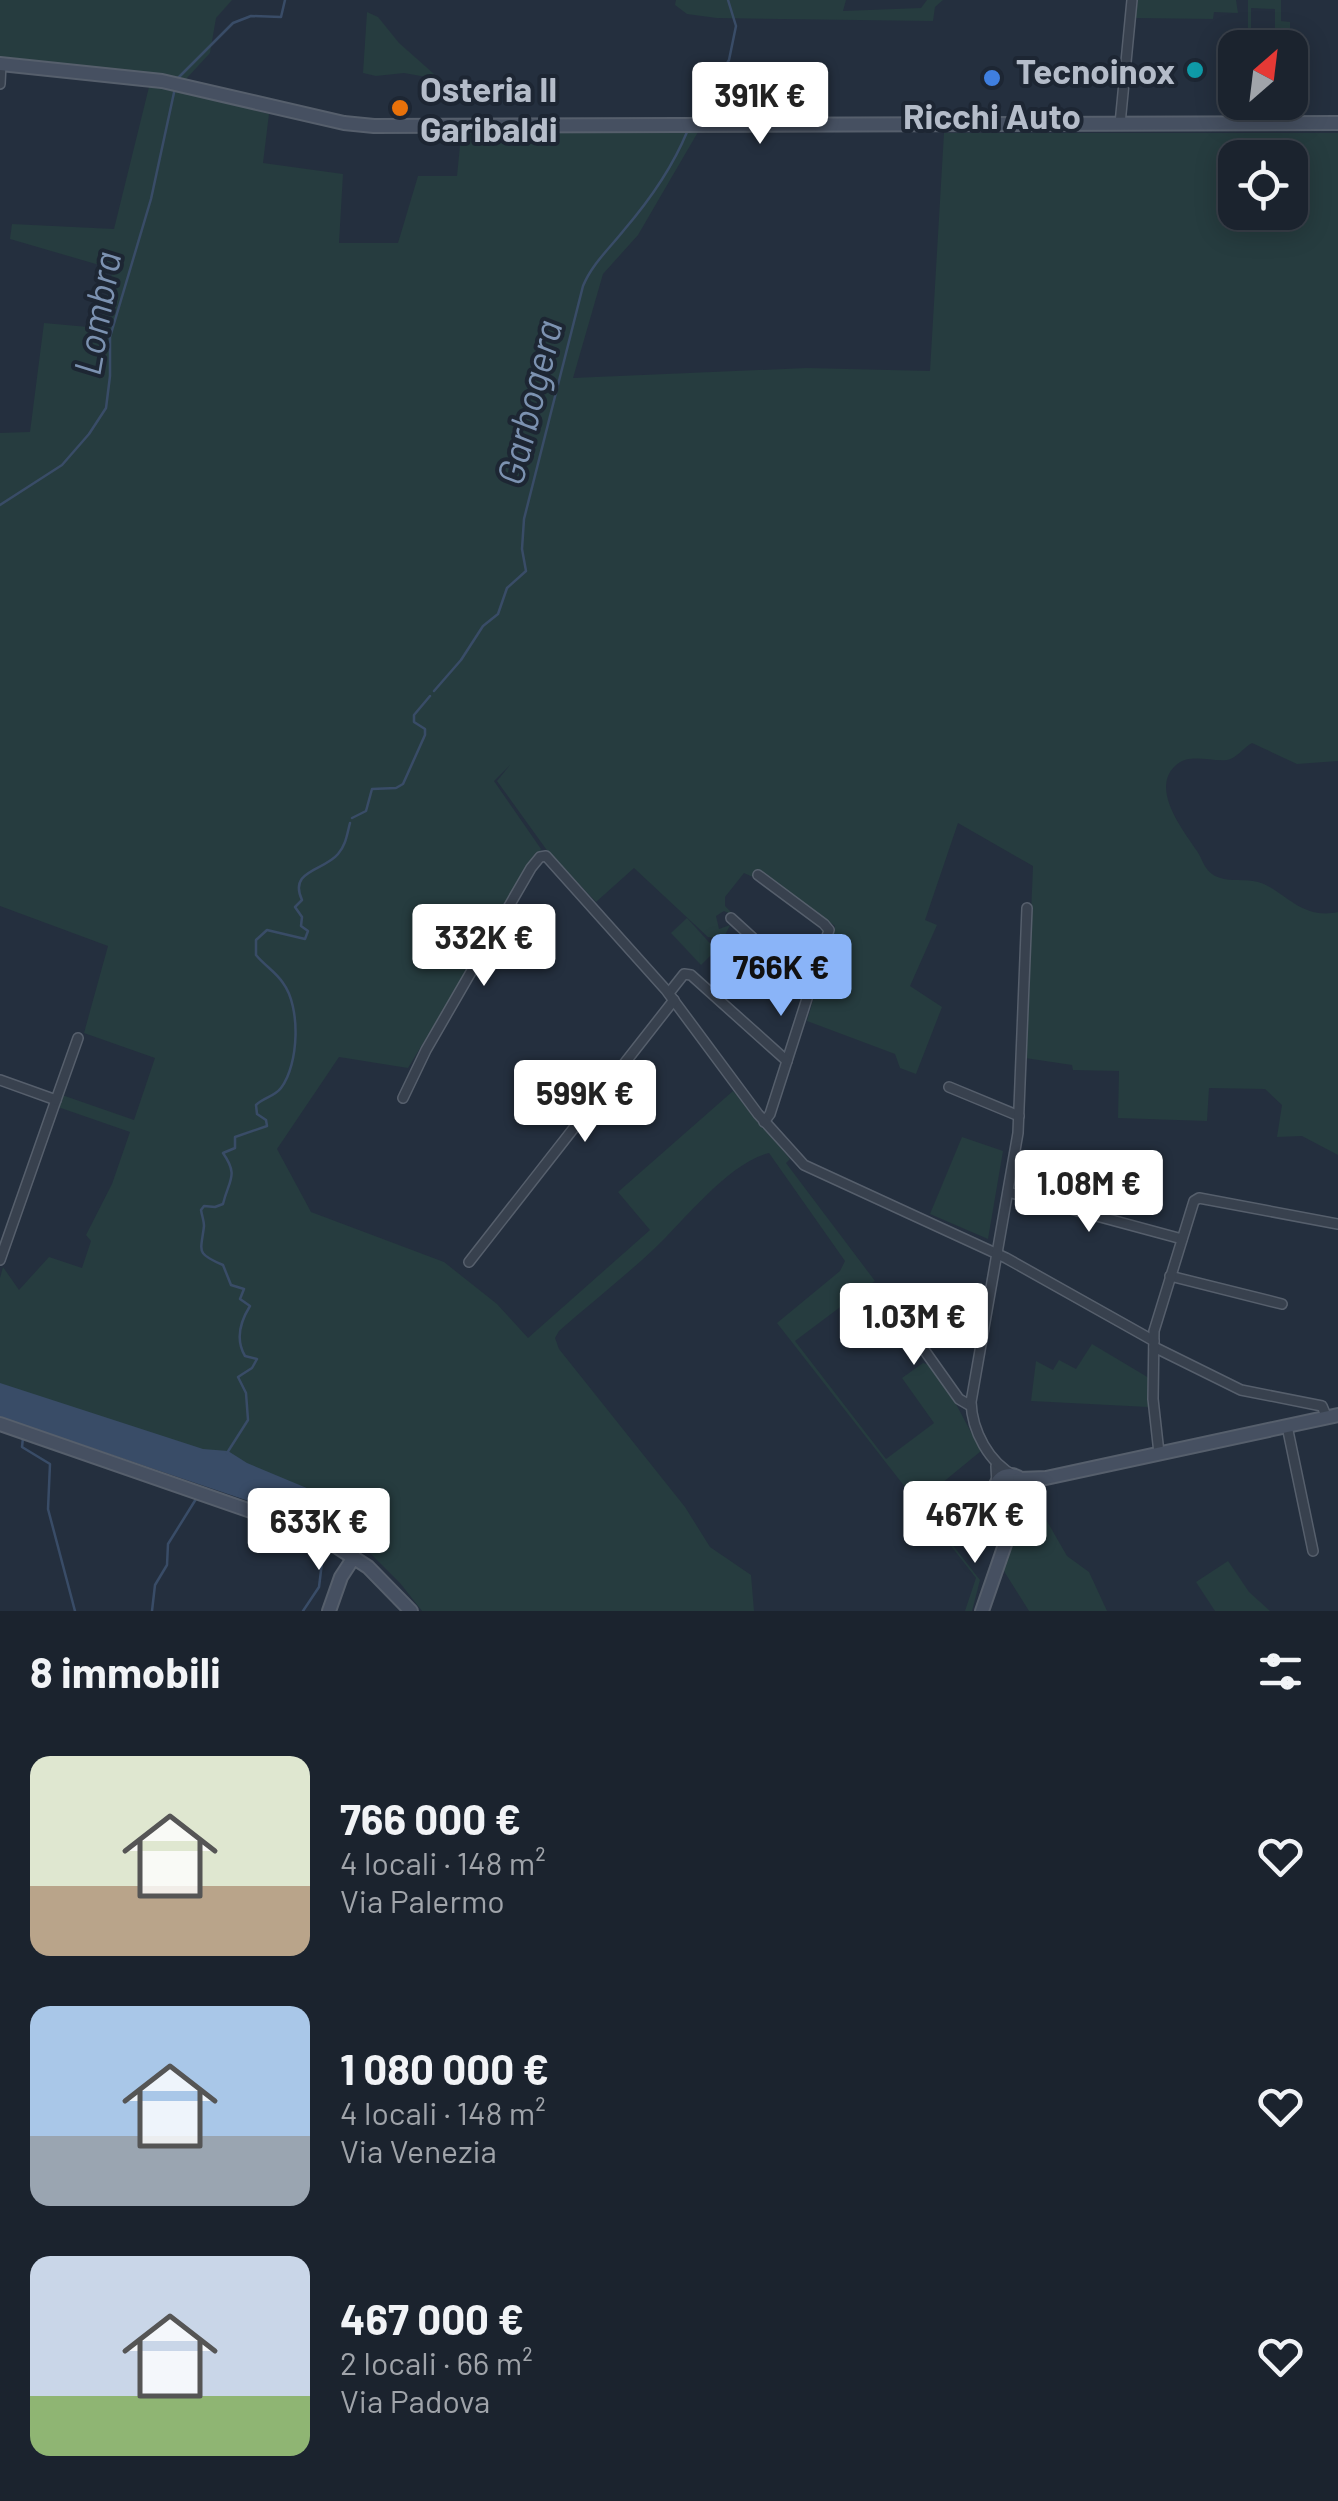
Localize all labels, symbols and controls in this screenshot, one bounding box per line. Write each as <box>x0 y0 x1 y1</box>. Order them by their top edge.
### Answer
north arrow <box>1218 30 1308 120</box>
map controls <box>1218 30 1308 230</box>
place label: Tecnoinox <box>1016 49 1175 91</box>
marker: Tecnoinox <box>1184 59 1206 81</box>
pin: 391K € <box>679 62 841 147</box>
place label: Osteria Il Garibaldi <box>420 67 558 149</box>
marker: Ricchi Auto <box>981 67 1003 89</box>
text: 391K € <box>714 75 806 113</box>
place label: Ricchi Auto <box>903 94 1081 136</box>
marker: Osteria Il Garibaldi <box>389 97 411 119</box>
button: locate <box>1218 140 1308 230</box>
water label: Lombra <box>63 248 129 378</box>
water label: Garbogera <box>485 315 571 489</box>
pin: 332K € <box>403 904 565 989</box>
text: 332K € <box>434 917 534 955</box>
pin: 766K € <box>700 934 862 1019</box>
text: 766K € <box>733 947 829 985</box>
pin: 599K € <box>504 1060 666 1145</box>
text: 599K € <box>536 1073 634 1111</box>
pin: 1.08M € <box>997 1150 1181 1235</box>
text: 1.08M € <box>1037 1163 1141 1201</box>
pin: 1.03M € <box>822 1283 1006 1368</box>
text: 1.03M € <box>862 1296 966 1334</box>
pin: 467K € <box>894 1481 1056 1566</box>
pin: 633K € <box>238 1488 400 1573</box>
text: 467K € <box>925 1494 1025 1532</box>
text: 633K € <box>270 1501 368 1539</box>
icon: filters <box>1253 1644 1308 1699</box>
text: 8 immobili <box>30 1646 221 1696</box>
text: 766 000 € <box>340 1793 521 1843</box>
icon: home <box>110 1796 230 1916</box>
icon: heart <box>1253 1829 1308 1884</box>
text: 4 locali · 148 m² <box>340 1843 546 1881</box>
text: Via Palermo <box>340 1881 505 1919</box>
text: 1 080 000 € <box>340 2043 549 2093</box>
icon: home <box>110 2046 230 2166</box>
icon: heart <box>1253 2079 1308 2134</box>
text: 4 locali · 148 m² <box>340 2093 546 2131</box>
text: Via Venezia <box>340 2131 497 2169</box>
text: 467 000 € <box>340 2293 524 2343</box>
icon: home <box>110 2296 230 2416</box>
icon: heart <box>1253 2329 1308 2384</box>
text: 2 locali · 66 m² <box>340 2343 533 2381</box>
text: Via Padova <box>340 2381 490 2419</box>

